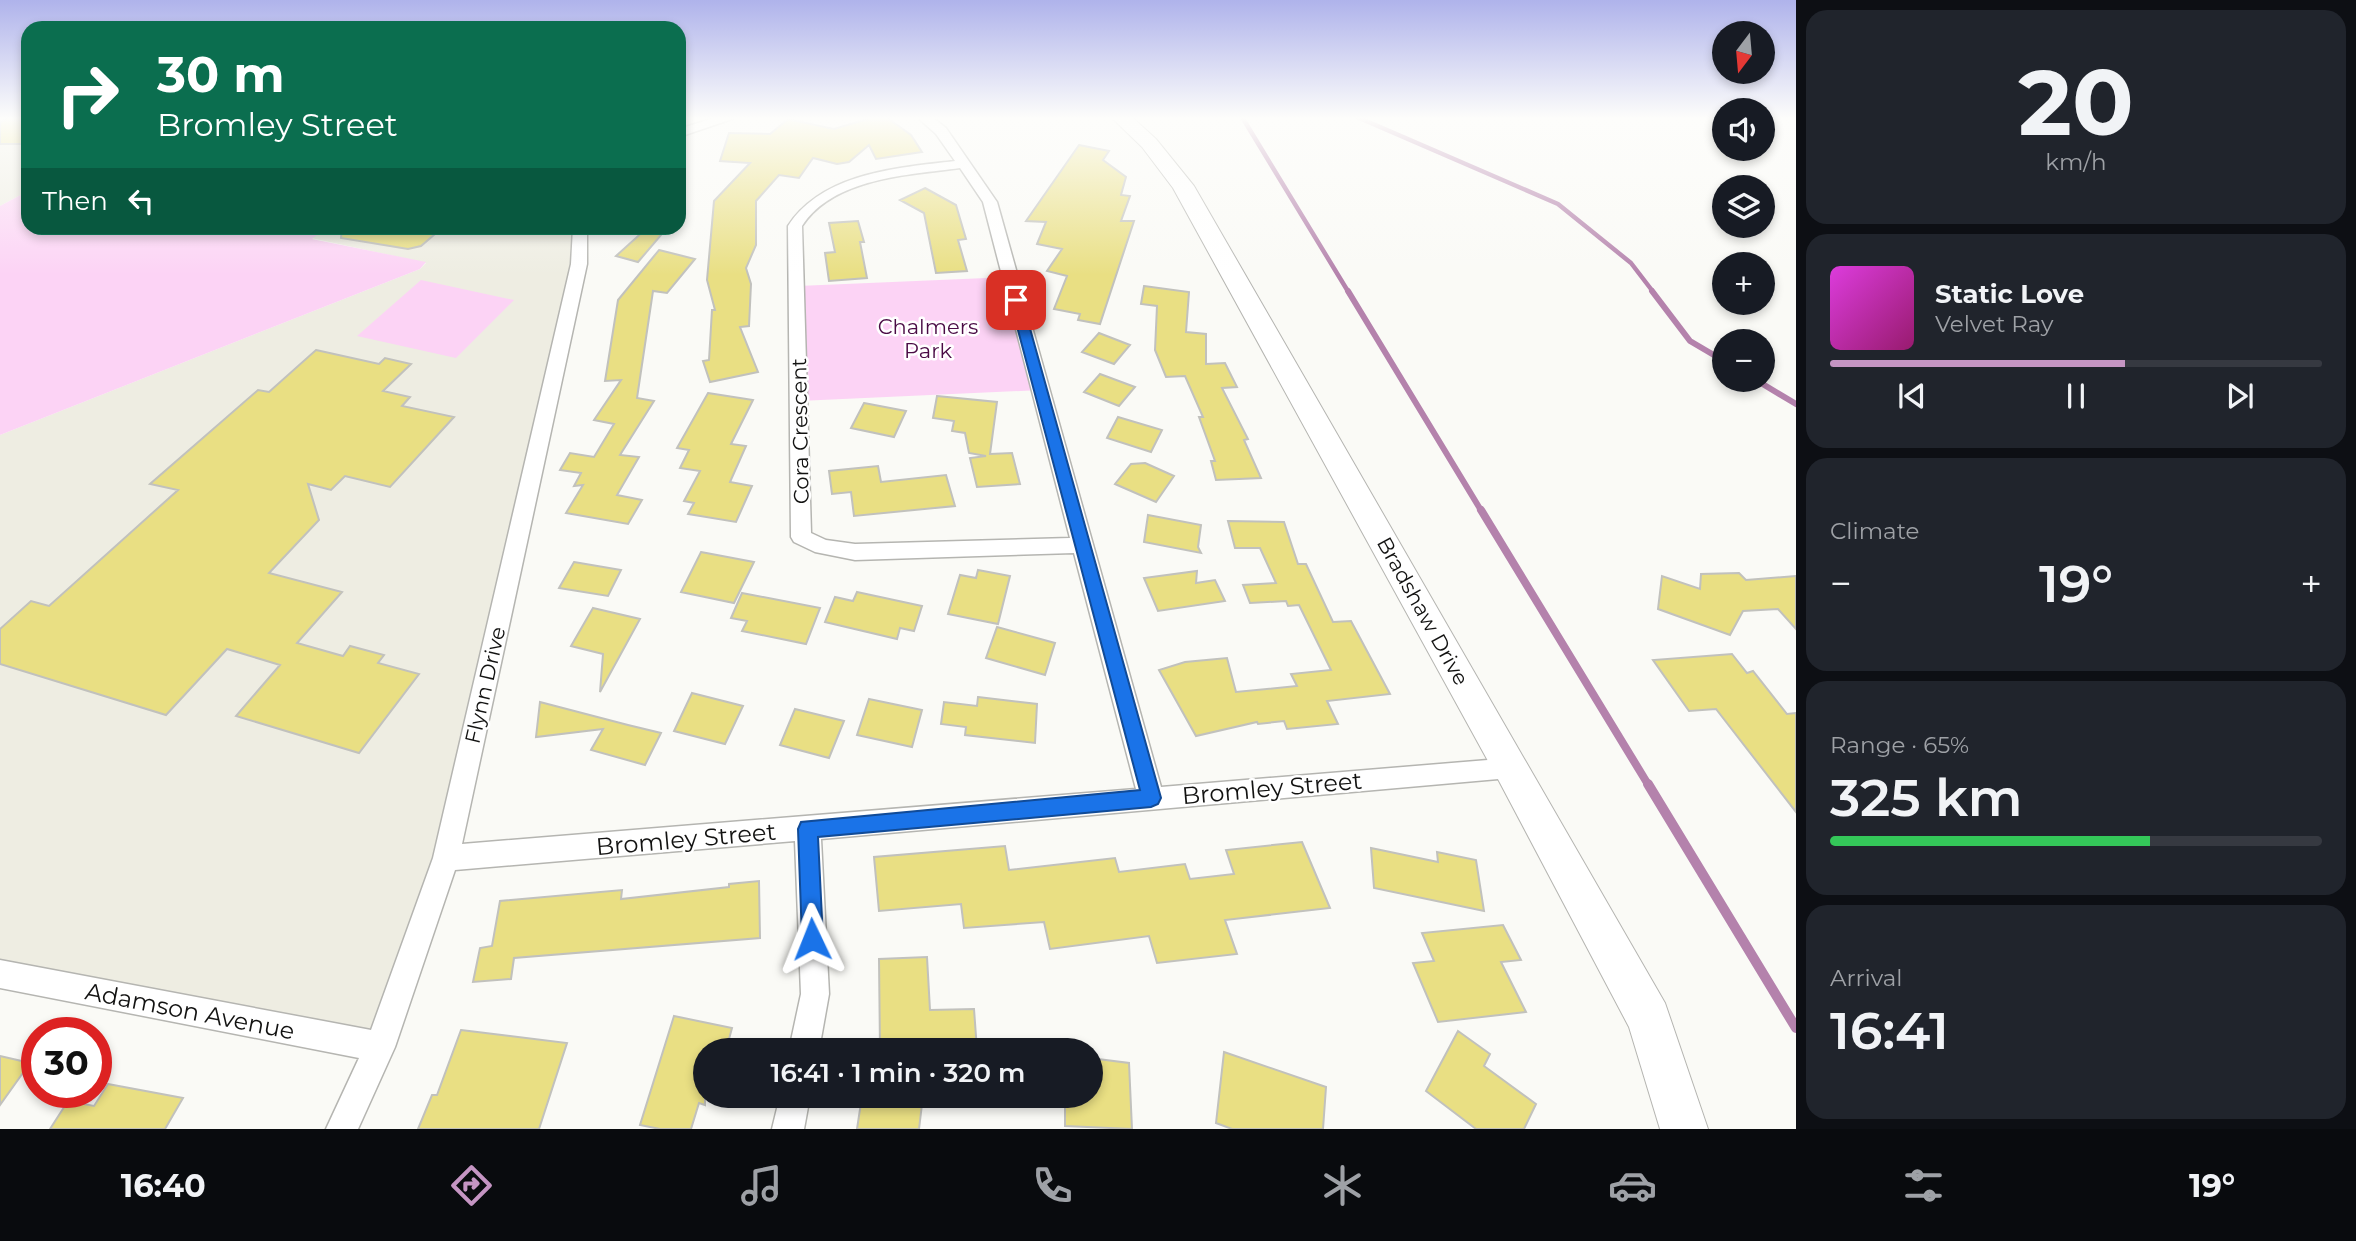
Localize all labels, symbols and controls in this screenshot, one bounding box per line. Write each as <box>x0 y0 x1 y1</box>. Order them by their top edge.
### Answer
north arrow <box>1712 21 1774 84</box>
map controls <box>1712 21 1775 392</box>
text: 30 m <box>157 45 285 104</box>
text: 20 <box>2018 47 2134 158</box>
icon: right <box>42 49 133 140</box>
button: sound <box>1712 98 1775 161</box>
text: Bromley Street <box>157 105 398 144</box>
text: km/h <box>2045 148 2107 176</box>
button: layers <box>1712 175 1775 238</box>
icon: left <box>122 182 160 220</box>
text: Then <box>42 185 108 217</box>
button: + <box>1712 252 1775 315</box>
pin <box>986 270 1046 330</box>
text: Static Love <box>1935 278 2084 310</box>
icon: arrive <box>997 281 1035 319</box>
text: Velvet Ray <box>1935 310 2053 338</box>
park label: Chalmers Park <box>878 314 978 363</box>
button: − <box>1712 329 1775 392</box>
street label: Cora Crescent <box>786 358 814 504</box>
icon: previous <box>1893 377 1931 415</box>
icon: pause <box>2057 377 2095 415</box>
icon: next <box>2221 377 2259 415</box>
text: Climate <box>1830 517 1919 545</box>
street label: Bradshaw Drive <box>1372 533 1474 689</box>
text: 19° <box>2039 552 2113 615</box>
text: − <box>1830 560 1852 607</box>
text: + <box>2300 560 2322 607</box>
street label: Flynn Drive <box>459 624 511 746</box>
text: Range · 65% <box>1830 731 1969 759</box>
street label: Bromley Street <box>1181 766 1363 810</box>
text: 325 km <box>1830 766 2023 829</box>
street label: Bromley Street <box>595 817 777 861</box>
position arrow <box>775 902 849 976</box>
text: Arrival <box>1830 964 1903 992</box>
street label: Adamson Avenue <box>83 976 297 1046</box>
text: 16:41 <box>1830 999 1949 1062</box>
speed limit sign: 30 <box>21 1017 112 1108</box>
text: 16:41 · 1 min · 320 m <box>771 1057 1025 1089</box>
icon: directions <box>447 1161 496 1210</box>
icon: music <box>737 1161 786 1210</box>
icon: phone <box>1028 1161 1077 1210</box>
icon: climate <box>1318 1161 1367 1210</box>
icon: car <box>1608 1161 1657 1210</box>
icon: filters <box>1899 1161 1948 1210</box>
text: 16:40 <box>121 1166 206 1205</box>
text: 19° <box>2189 1166 2235 1205</box>

